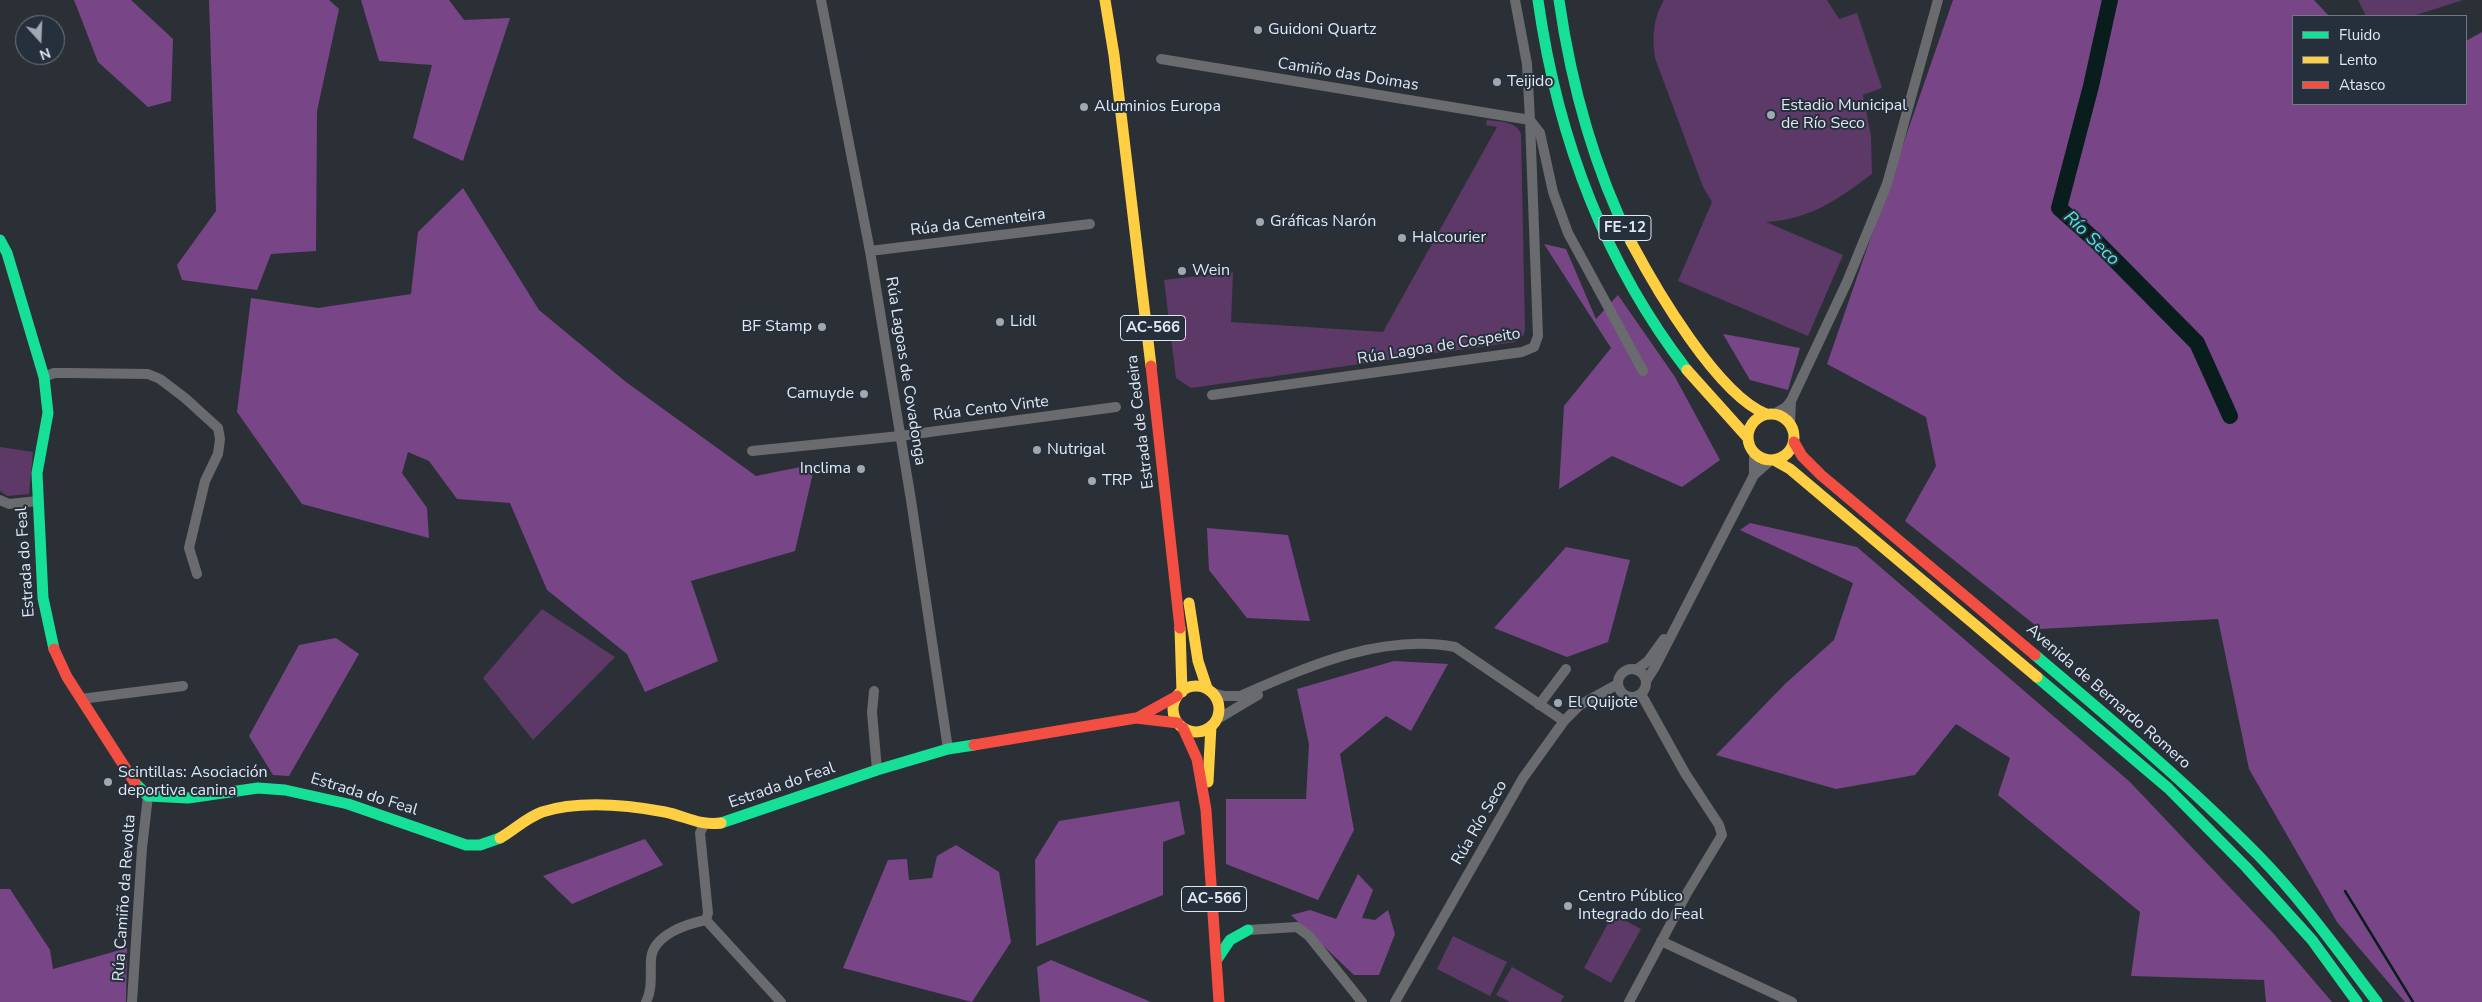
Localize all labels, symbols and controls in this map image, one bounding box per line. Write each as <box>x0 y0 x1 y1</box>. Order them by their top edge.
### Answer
north arrow <box>15 15 65 65</box>
legend <box>2292 15 2467 105</box>
place label: Guidoni Quartz <box>1268 20 1376 40</box>
marker: Guidoni Quartz <box>1252 24 1264 36</box>
text: Fluido <box>2339 25 2381 45</box>
text: N <box>37 43 53 64</box>
text: Lento <box>2339 50 2377 70</box>
street label: Camiño das Doimas <box>1276 54 1420 96</box>
place label: Teijido <box>1507 72 1553 92</box>
text: Atasco <box>2339 75 2385 95</box>
marker: Teijido <box>1491 76 1503 88</box>
place label: Estadio Municipal de Río Seco <box>1781 96 1907 134</box>
place label: Aluminios Europa <box>1094 97 1221 117</box>
marker: Aluminios Europa <box>1078 101 1090 113</box>
marker: Estadio Municipal de Río Seco <box>1765 109 1777 121</box>
street label: Rúa da Cementeira <box>909 205 1047 241</box>
water label: Río Seco <box>2058 207 2124 271</box>
place label: Gráficas Narón <box>1270 212 1376 232</box>
marker: Gráficas Narón <box>1254 216 1266 228</box>
road number: FE-12 <box>1599 216 1651 240</box>
place label: Halcourier <box>1412 228 1486 248</box>
marker: Halcourier <box>1396 232 1408 244</box>
place label: Wein <box>1192 261 1230 281</box>
marker: Wein <box>1176 265 1188 277</box>
street label: Rúa Lagoas de Covadonga <box>881 275 929 467</box>
place label: Lidl <box>1010 312 1036 332</box>
marker: Lidl <box>994 316 1006 328</box>
road number: AC-566 <box>1120 316 1186 340</box>
place label: BF Stamp <box>741 317 812 337</box>
marker: BF Stamp <box>816 321 828 333</box>
street label: Rúa Lagoa de Cospeito <box>1356 325 1522 369</box>
street label: Estrada de Cedeira <box>1123 354 1159 490</box>
place label: Camuyde <box>786 384 854 404</box>
marker: Camuyde <box>858 388 870 400</box>
street label: Rúa Cento Vinte <box>932 392 1050 426</box>
place label: Nutrigal <box>1047 440 1105 460</box>
marker: Nutrigal <box>1031 444 1043 456</box>
place label: Inclima <box>800 459 851 479</box>
marker: Inclima <box>855 463 867 475</box>
place label: TRP <box>1102 471 1132 491</box>
marker: TRP <box>1086 475 1098 487</box>
street label: Estrada do Feal <box>13 506 39 618</box>
street label: Avenida de Bernardo Romero <box>2022 620 2194 774</box>
place label: El Quijote <box>1568 693 1638 713</box>
marker: El Quijote <box>1552 697 1564 709</box>
street label: Estrada do Feal <box>726 759 838 813</box>
place label: Scintillas: Asociación deportiva canina <box>118 763 268 801</box>
street label: Estrada do Feal <box>308 770 420 820</box>
marker: Scintillas: Asociación deportiva canina <box>102 776 114 788</box>
street label: Rúa Río Seco <box>1448 777 1512 869</box>
street label: Rúa Camiño da Revolta <box>110 814 140 982</box>
road number: AC-566 <box>1182 886 1246 912</box>
place label: Centro Público Integrado do Feal <box>1578 887 1704 925</box>
marker: Centro Público Integrado do Feal <box>1562 900 1574 912</box>

